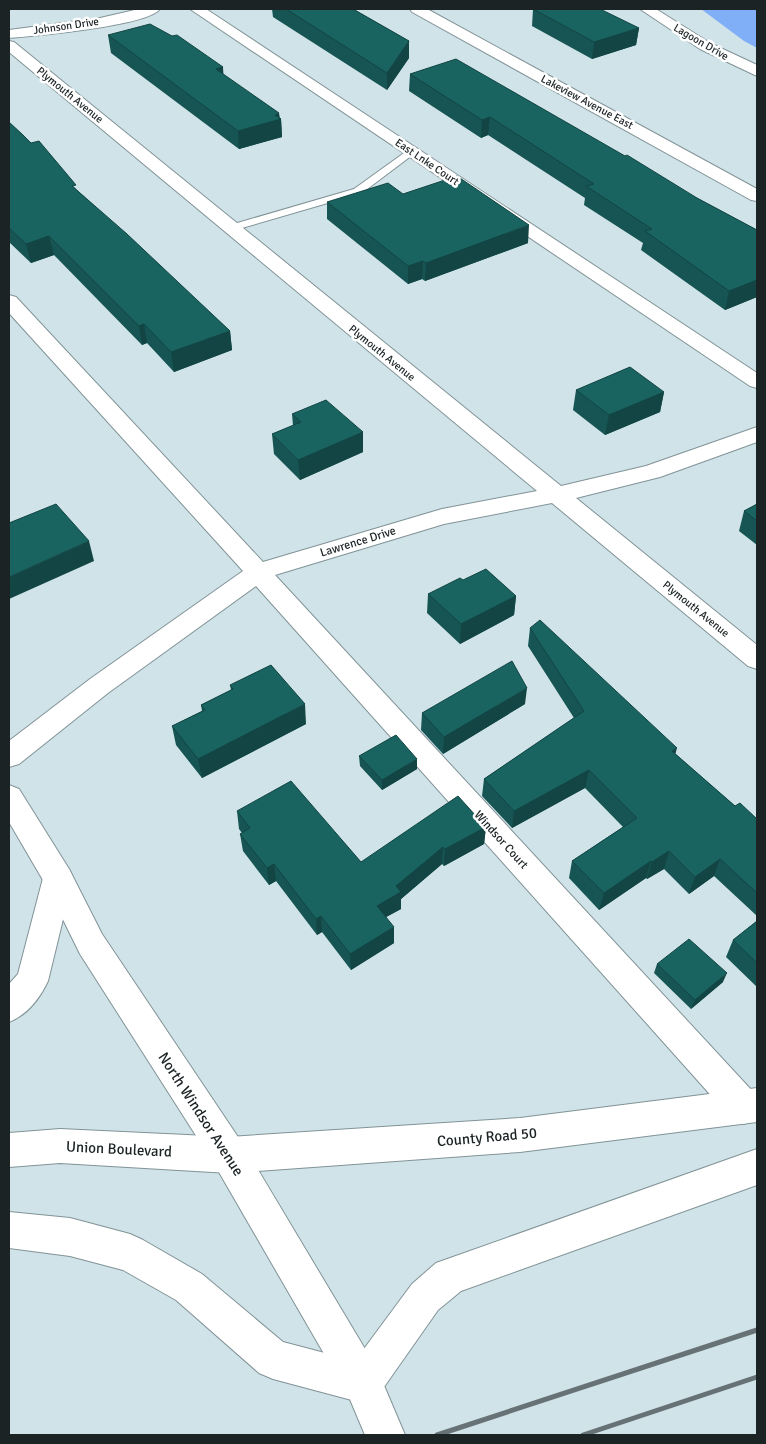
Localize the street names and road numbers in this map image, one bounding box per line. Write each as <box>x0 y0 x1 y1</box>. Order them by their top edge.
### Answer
street label: Johnson Drive <box>32 15 100 37</box>
street label: Lagoon Drive <box>671 21 731 63</box>
street label: Plymouth Avenue <box>34 64 106 126</box>
street label: Lakeview Avenue East <box>539 72 636 132</box>
street label: East Lnke Court <box>393 136 461 188</box>
street label: Plymouth Avenue <box>346 322 418 384</box>
street label: Lawrence Drive <box>318 523 398 561</box>
street label: Plymouth Avenue <box>660 578 732 640</box>
street label: Windsor Court <box>471 808 531 872</box>
street label: North Windsor Avenue <box>154 1049 248 1179</box>
street label: County Road 50 <box>436 1124 538 1150</box>
street label: Union Boulevard <box>66 1137 172 1161</box>

